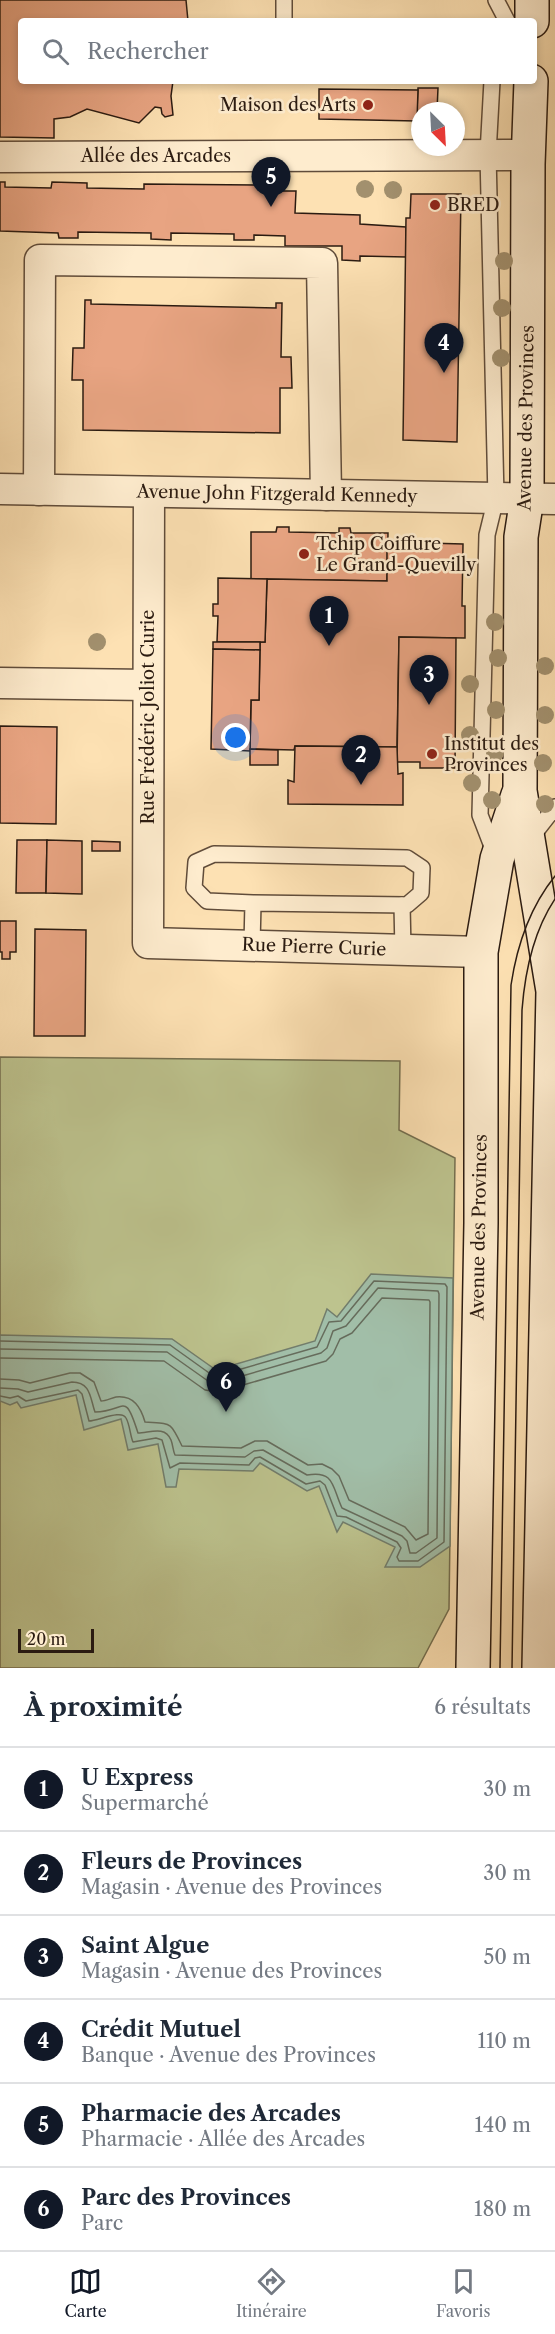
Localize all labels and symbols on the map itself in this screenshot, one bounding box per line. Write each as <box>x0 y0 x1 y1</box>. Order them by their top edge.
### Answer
place label: Maison des Arts <box>220 94 356 116</box>
marker: Maison des Arts <box>361 98 375 112</box>
north arrow <box>411 102 465 156</box>
street label: Allée des Arcades <box>80 145 231 167</box>
pin: 5 <box>252 158 290 207</box>
place label: BRED <box>447 194 500 216</box>
marker: BRED <box>428 198 442 212</box>
pin: 4 <box>424 324 464 373</box>
street label: Avenue des Provinces <box>513 325 539 512</box>
street label: Avenue John Fitzgerald Kennedy <box>135 481 418 507</box>
place label: Tchip Coiffure Le Grand-Quevilly <box>316 533 477 576</box>
marker: Tchip Coiffure Le Grand-Quevilly <box>297 547 311 561</box>
pin: 1 <box>310 596 348 646</box>
street label: Rue Frédéric Joliot Curie <box>137 610 159 824</box>
pin: 3 <box>410 656 448 705</box>
your location <box>221 723 250 752</box>
place label: Institut des Provinces <box>444 733 539 776</box>
pin: 2 <box>342 736 380 785</box>
marker: Institut des Provinces <box>425 747 439 761</box>
street label: Rue Pierre Curie <box>241 933 387 961</box>
street label: Avenue des Provinces <box>466 1134 492 1321</box>
pin: 6 <box>206 1362 246 1412</box>
scale bar <box>18 1626 94 1654</box>

